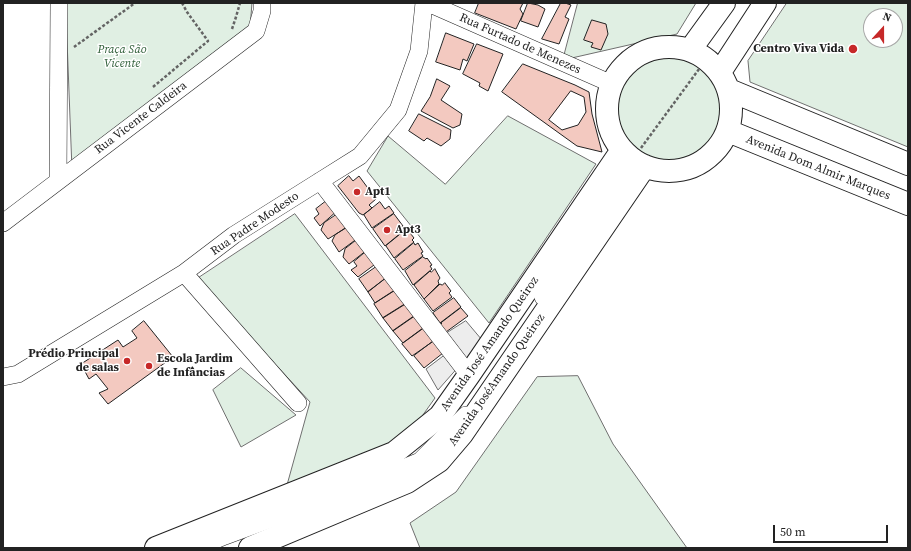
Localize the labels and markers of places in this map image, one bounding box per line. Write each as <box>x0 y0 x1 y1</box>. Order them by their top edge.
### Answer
place label: Centro Viva Vida <box>753 42 844 56</box>
marker: Centro Viva Vida <box>847 43 859 55</box>
place label: Apt1 <box>365 185 391 199</box>
marker: Apt1 <box>352 187 362 197</box>
place label: Apt3 <box>395 223 421 237</box>
marker: Apt3 <box>382 225 392 235</box>
place label: Prédio Principal de salas <box>28 347 119 375</box>
place label: Escola Jardim de Infâncias <box>157 352 233 380</box>
marker: Prédio Principal de salas <box>122 356 132 366</box>
marker: Escola Jardim de Infâncias <box>144 361 154 371</box>

